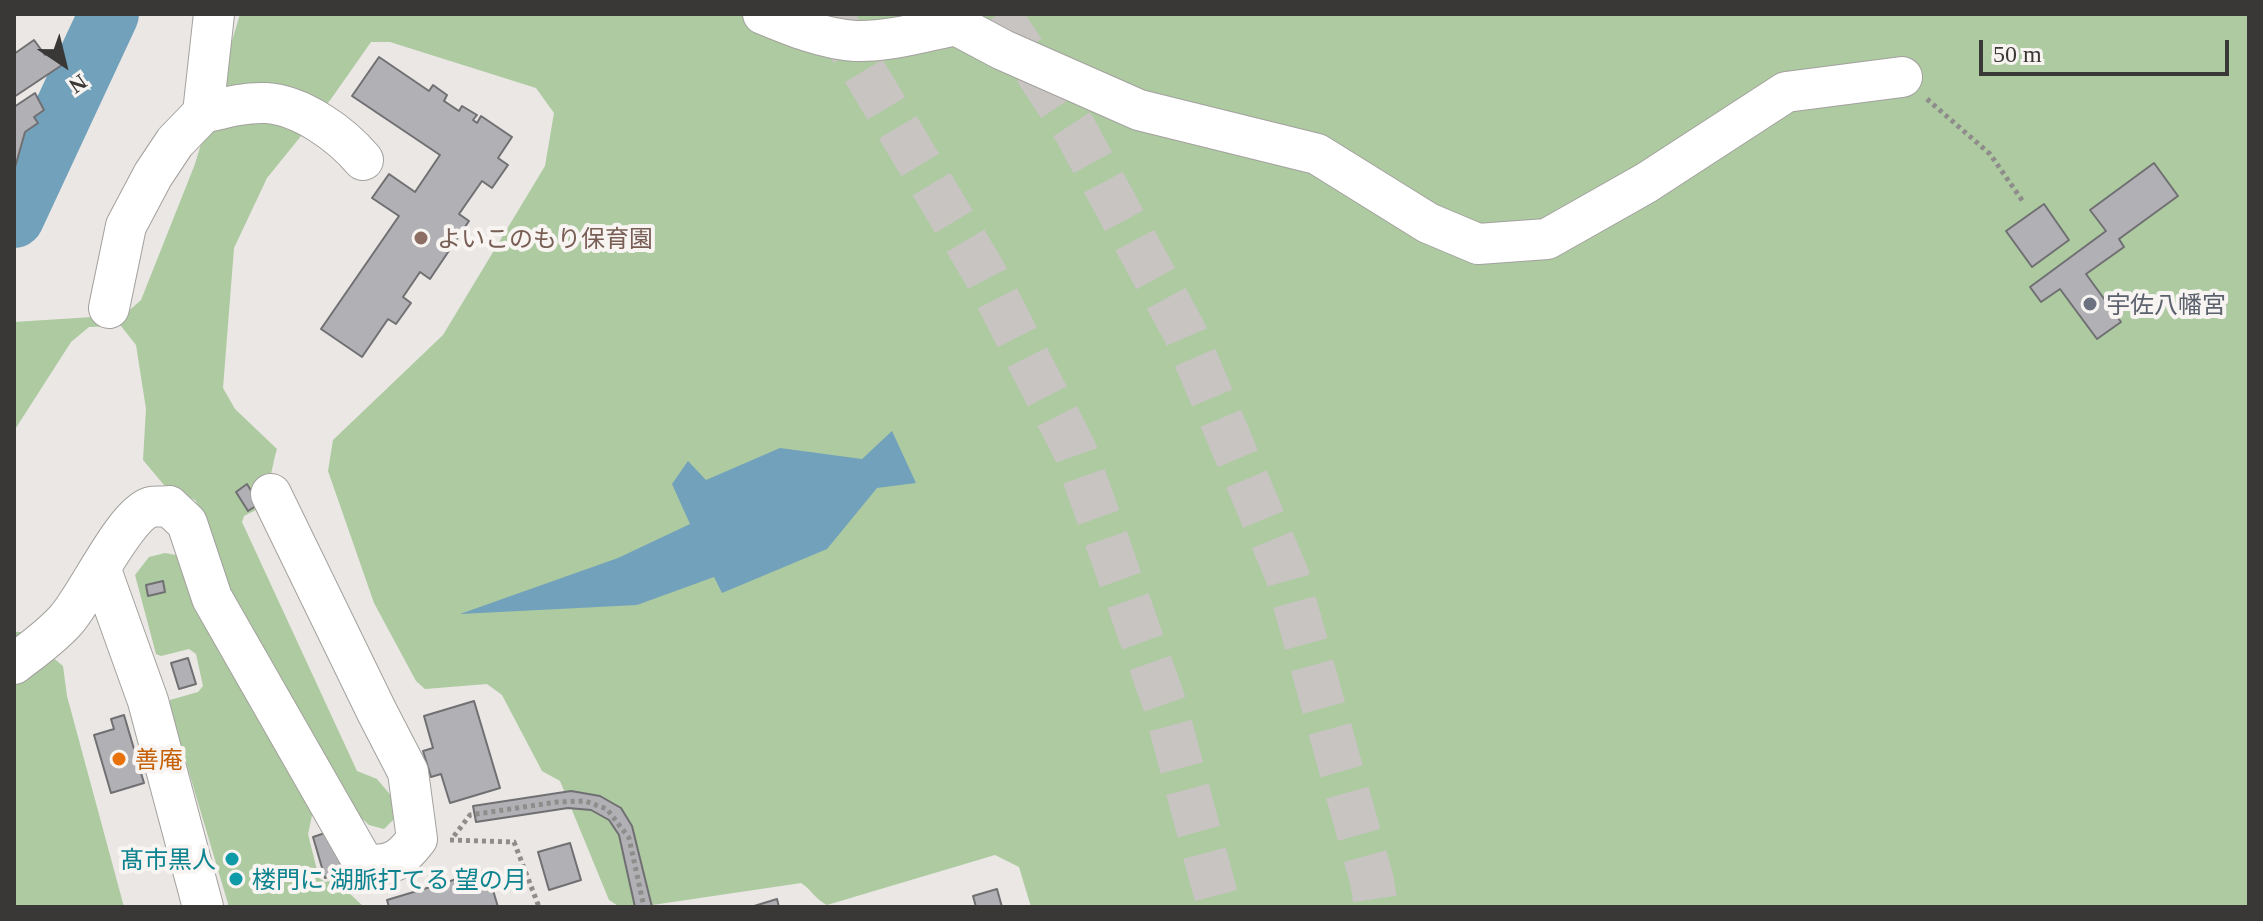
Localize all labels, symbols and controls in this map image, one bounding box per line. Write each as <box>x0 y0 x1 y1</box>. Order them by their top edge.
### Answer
north arrow <box>24 24 104 104</box>
scale bar <box>1983 24 2233 74</box>
text: 50 m <box>1993 41 2042 67</box>
text: N <box>64 69 92 99</box>
place label: よいこのもり保育園 <box>437 224 653 252</box>
marker: よいこのもり保育園 <box>412 229 430 247</box>
place label: 宇佐八幡宮 <box>2106 290 2226 318</box>
marker: 宇佐八幡宮 <box>2081 295 2099 313</box>
place label: 善庵 <box>135 745 183 773</box>
marker: 善庵 <box>110 750 128 768</box>
place label: 髙市黒人 <box>120 845 216 873</box>
marker: 髙市黒人 <box>223 850 241 868</box>
place label: 楼門に 湖脈打てる 望の月 <box>252 865 527 893</box>
marker: 楼門に 湖脈打てる 望の月 <box>227 870 245 888</box>

